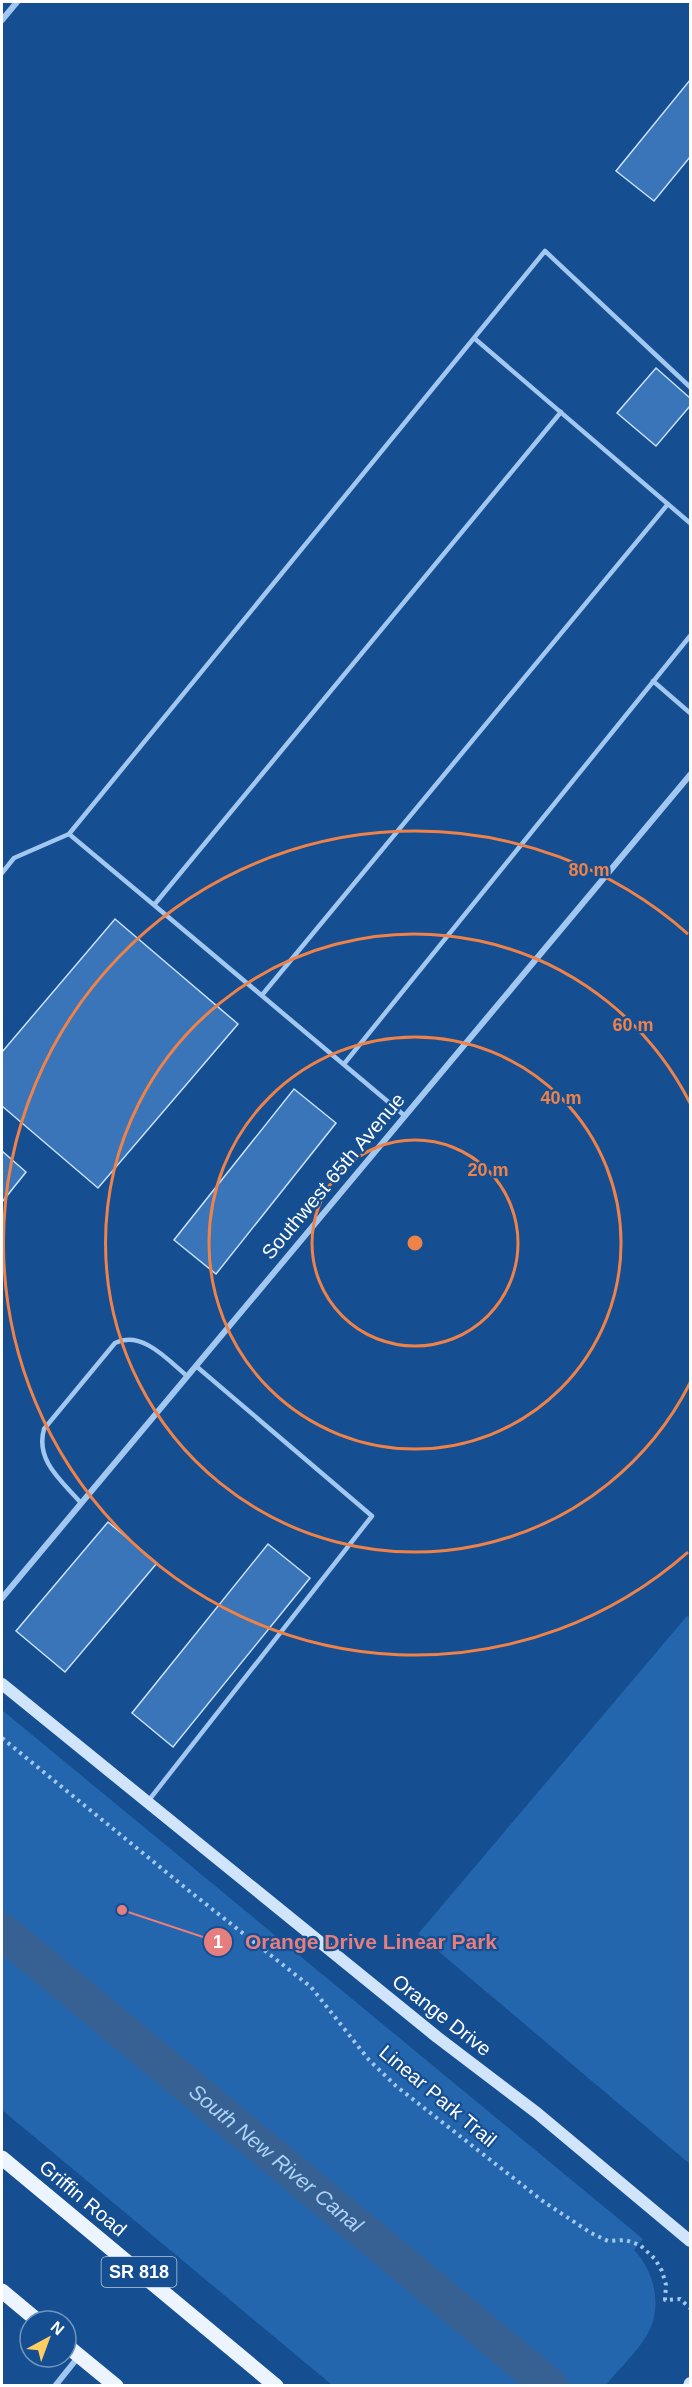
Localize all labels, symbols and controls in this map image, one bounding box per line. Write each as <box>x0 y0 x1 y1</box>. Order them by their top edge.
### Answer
text: 80 m <box>568 860 610 880</box>
text: 60 m <box>612 1015 654 1035</box>
text: 40 m <box>540 1088 582 1108</box>
street label: Southwest 65th Avenue <box>257 1089 409 1263</box>
text: 20 m <box>467 1160 509 1180</box>
centre of rings <box>405 1233 425 1253</box>
callout: Orange Drive Linear Park <box>203 1922 509 1961</box>
text: Orange Drive Linear Park <box>245 1930 497 1953</box>
text: 1 <box>213 1932 223 1952</box>
street label: Orange Drive <box>388 1970 496 2060</box>
street label: Linear Park Trail <box>375 2041 501 2151</box>
water label: South New River Canal <box>185 2079 369 2237</box>
street label: Griffin Road <box>35 2155 131 2241</box>
road number: SR 818 <box>102 2257 176 2287</box>
north arrow <box>18 2309 78 2369</box>
text: N <box>48 2318 67 2338</box>

